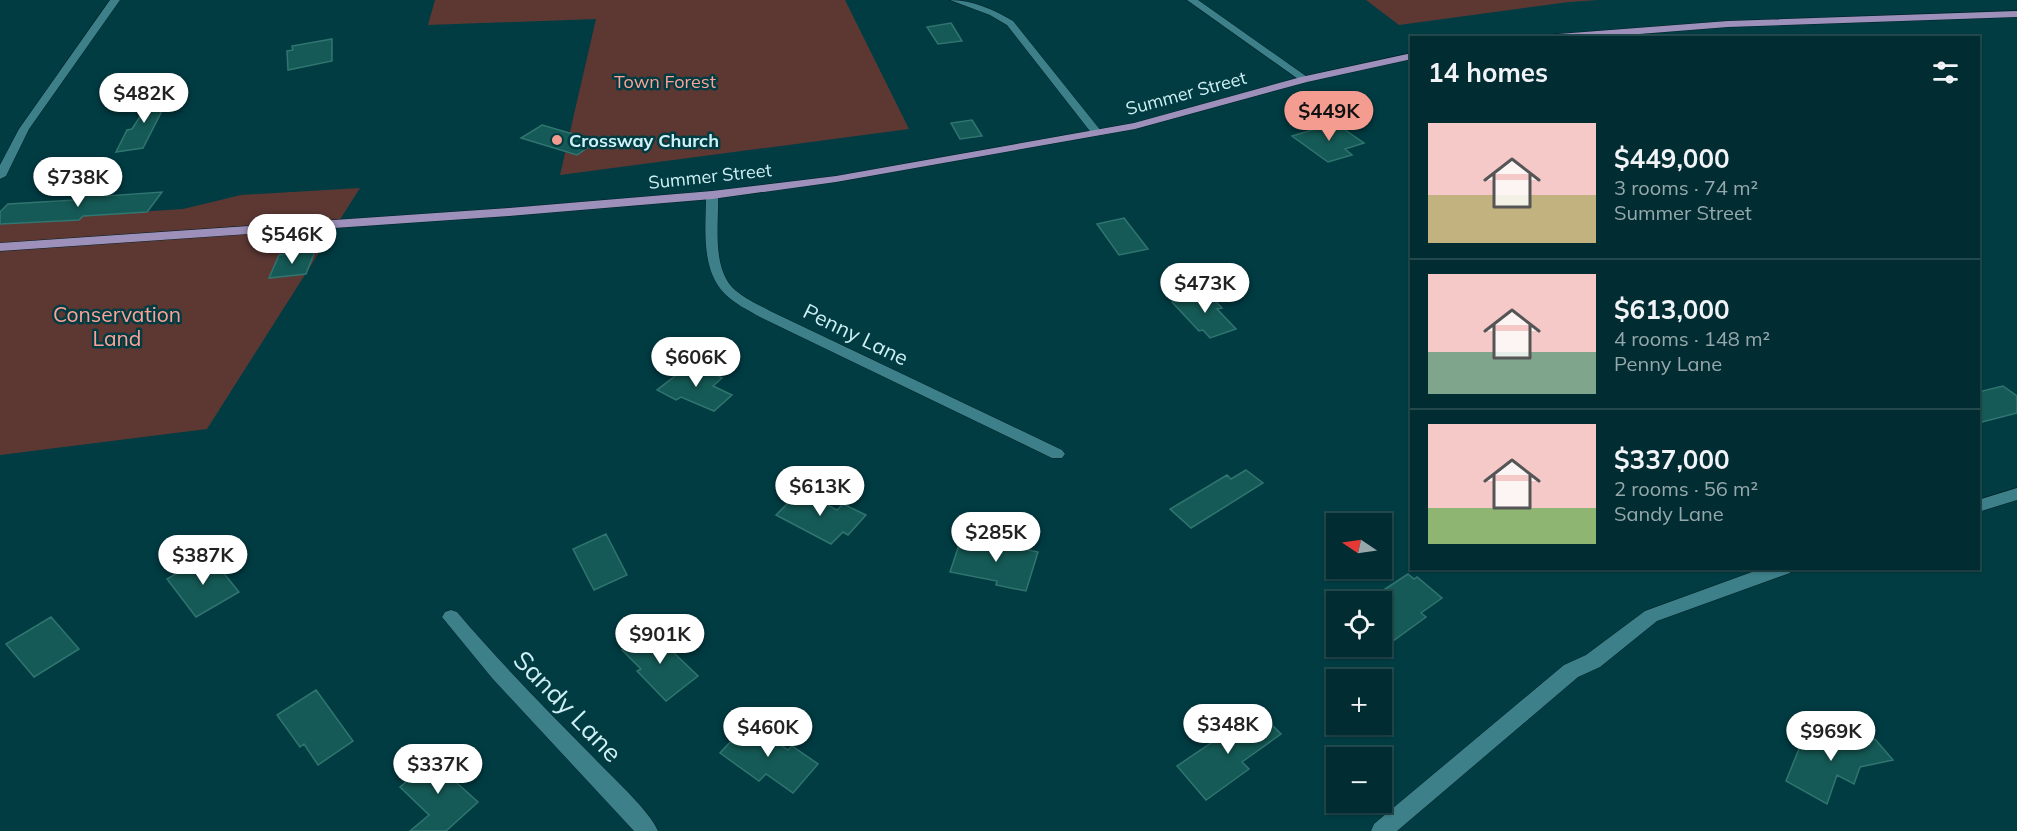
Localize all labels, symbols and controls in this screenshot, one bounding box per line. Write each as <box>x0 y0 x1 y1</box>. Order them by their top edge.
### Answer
text: 14 homes <box>1428 56 1548 89</box>
icon: filters <box>1929 56 1962 89</box>
street label: Summer Street <box>1123 66 1249 120</box>
park label: Town Forest <box>614 70 716 93</box>
pin: $482K <box>102 73 186 124</box>
text: $482K <box>113 80 175 105</box>
pin: $449K <box>1287 91 1371 142</box>
text: $449K <box>1298 98 1360 123</box>
place label: Crossway Church <box>569 129 719 152</box>
marker: Crossway Church <box>550 133 564 147</box>
text: $449,000 <box>1614 142 1730 175</box>
icon: home <box>1476 147 1548 219</box>
pin: $738K <box>36 157 120 208</box>
street label: Summer Street <box>647 158 773 194</box>
text: $738K <box>47 164 109 189</box>
text: 3 rooms · 74 m² <box>1614 175 1758 200</box>
text: Summer Street <box>1614 200 1752 225</box>
pin: $546K <box>250 214 334 265</box>
text: $546K <box>261 221 323 246</box>
pin: $473K <box>1163 263 1247 314</box>
text: $473K <box>1174 270 1236 295</box>
text: $613,000 <box>1614 293 1730 326</box>
street label: Penny Lane <box>799 297 913 371</box>
icon: home <box>1476 298 1548 370</box>
park label: Conservation Land <box>53 301 181 351</box>
text: 4 rooms · 148 m² <box>1614 326 1770 351</box>
pin: $606K <box>654 337 738 388</box>
text: $606K <box>665 344 727 369</box>
text: Penny Lane <box>1614 351 1722 376</box>
text: $337,000 <box>1614 443 1730 476</box>
icon: home <box>1476 448 1548 520</box>
pin: $613K <box>778 466 862 517</box>
text: $613K <box>789 473 851 498</box>
text: 2 rooms · 56 m² <box>1614 476 1758 501</box>
text: Sandy Lane <box>1614 501 1724 526</box>
pin: $285K <box>954 512 1038 563</box>
north arrow <box>1326 513 1392 579</box>
map controls <box>1326 513 1392 813</box>
text: $285K <box>965 519 1027 544</box>
pin: $387K <box>161 535 245 586</box>
text: $387K <box>172 542 234 567</box>
button: locate <box>1326 591 1392 657</box>
pin: $901K <box>618 614 702 665</box>
text: $901K <box>629 621 691 646</box>
street label: Sandy Lane <box>507 643 629 769</box>
button: + <box>1326 669 1392 735</box>
pin: $348K <box>1186 704 1270 755</box>
pin: $460K <box>726 707 810 758</box>
text: $348K <box>1197 711 1259 736</box>
pin: $969K <box>1789 711 1873 762</box>
text: $460K <box>737 714 799 739</box>
text: $969K <box>1800 718 1862 743</box>
pin: $337K <box>396 744 480 795</box>
button: − <box>1326 747 1392 813</box>
text: $337K <box>407 751 469 776</box>

